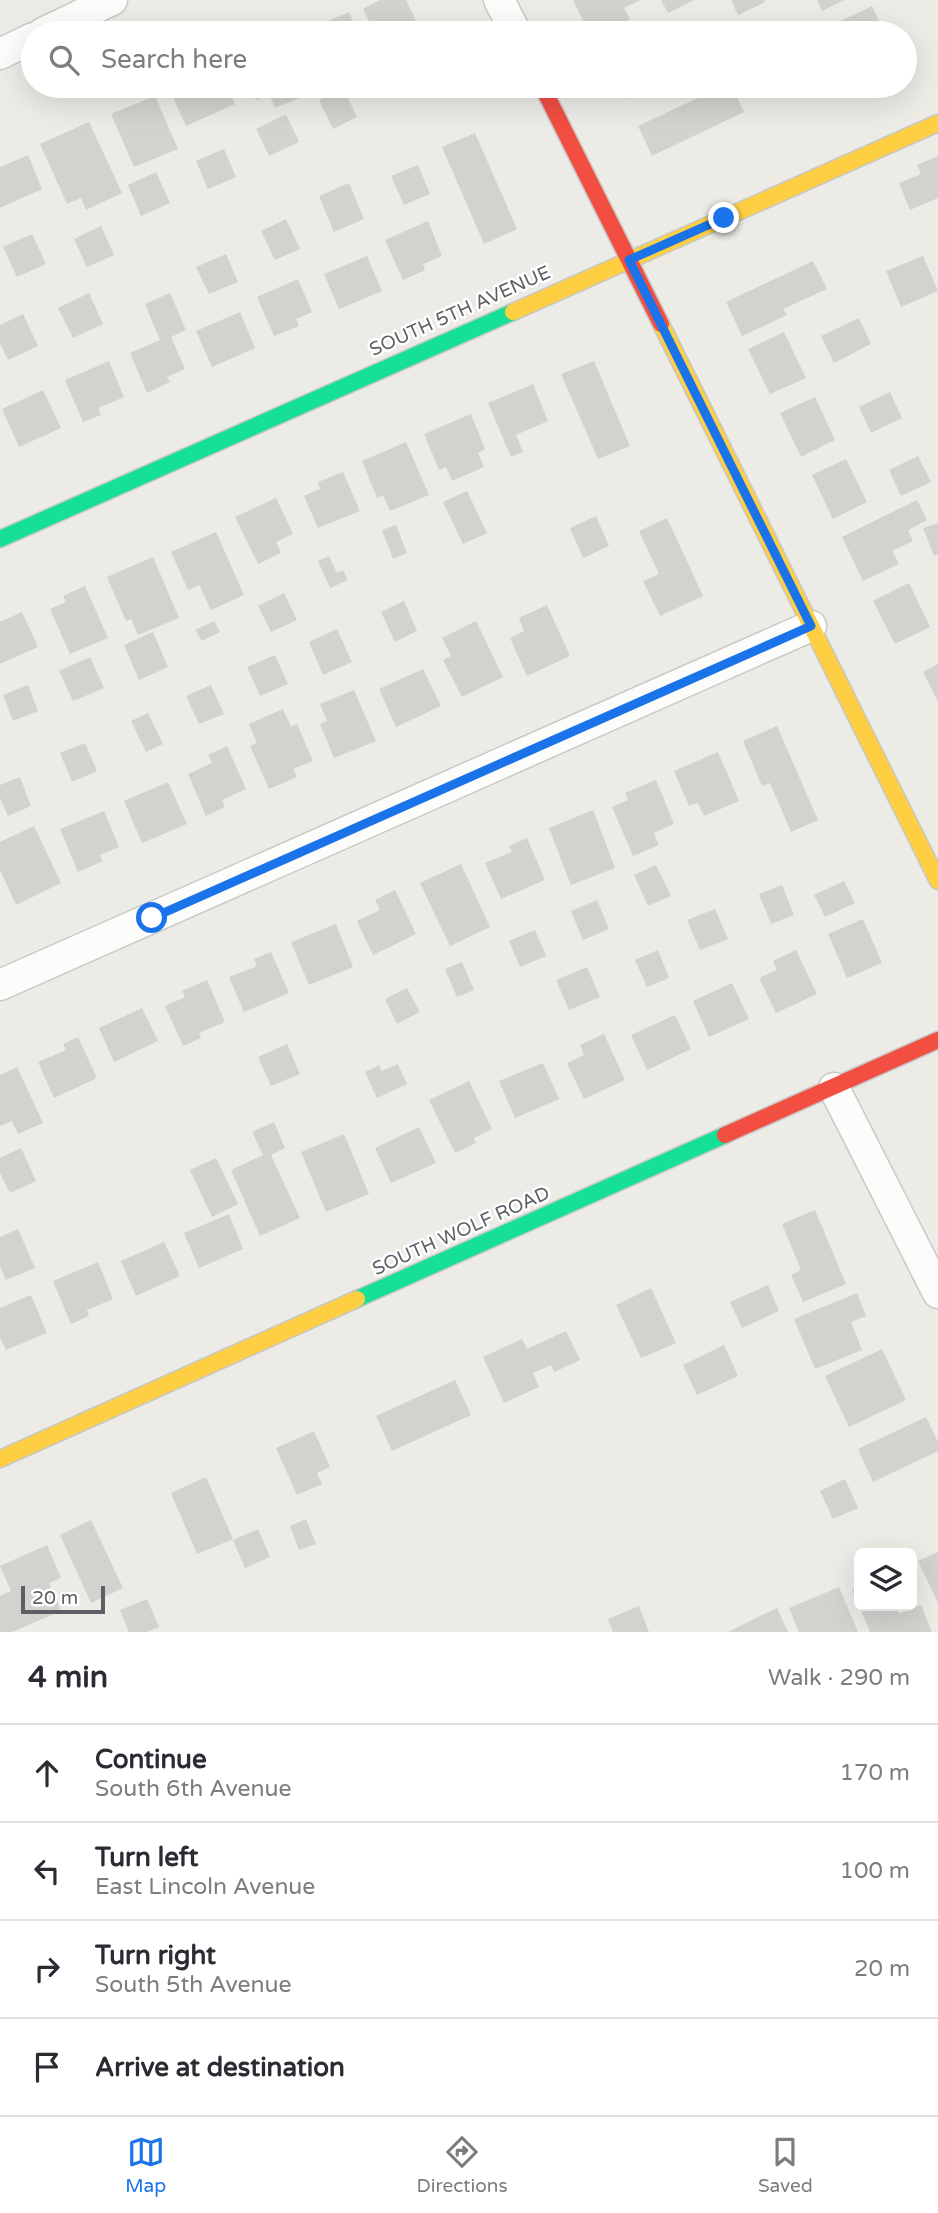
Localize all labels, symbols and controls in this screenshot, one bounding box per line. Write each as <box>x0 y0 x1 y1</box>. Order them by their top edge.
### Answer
search box <box>21 21 917 98</box>
icon: search <box>45 41 83 79</box>
text: Search here <box>101 44 247 75</box>
route end <box>708 202 739 233</box>
street label: SOUTH 5TH AVENUE <box>366 261 554 361</box>
route start <box>136 902 167 933</box>
street label: SOUTH WOLF ROAD <box>369 1182 553 1280</box>
map controls <box>854 1548 917 1611</box>
button: layers <box>854 1548 917 1611</box>
scale bar <box>21 1583 105 1615</box>
text: 20 m <box>32 1587 78 1609</box>
text: 4 min <box>28 1659 108 1696</box>
text: Walk · 290 m <box>768 1664 910 1692</box>
text: Continue <box>95 1744 207 1775</box>
icon: ahead <box>28 1754 66 1792</box>
text: 170 m <box>840 1759 910 1787</box>
text: South 6th Avenue <box>95 1775 291 1803</box>
text: Turn left <box>95 1842 198 1873</box>
icon: left <box>28 1852 66 1890</box>
text: 100 m <box>840 1857 910 1885</box>
text: East Lincoln Avenue <box>95 1873 315 1901</box>
text: Turn right <box>95 1940 216 1971</box>
icon: right <box>28 1950 66 1988</box>
text: 20 m <box>854 1955 910 1983</box>
text: South 5th Avenue <box>95 1971 291 1999</box>
icon: arrive <box>28 2048 66 2086</box>
text: Arrive at destination <box>95 2052 345 2083</box>
tab: Map <box>125 2133 166 2197</box>
tab: Directions <box>417 2133 508 2197</box>
tab: Saved <box>758 2133 813 2197</box>

